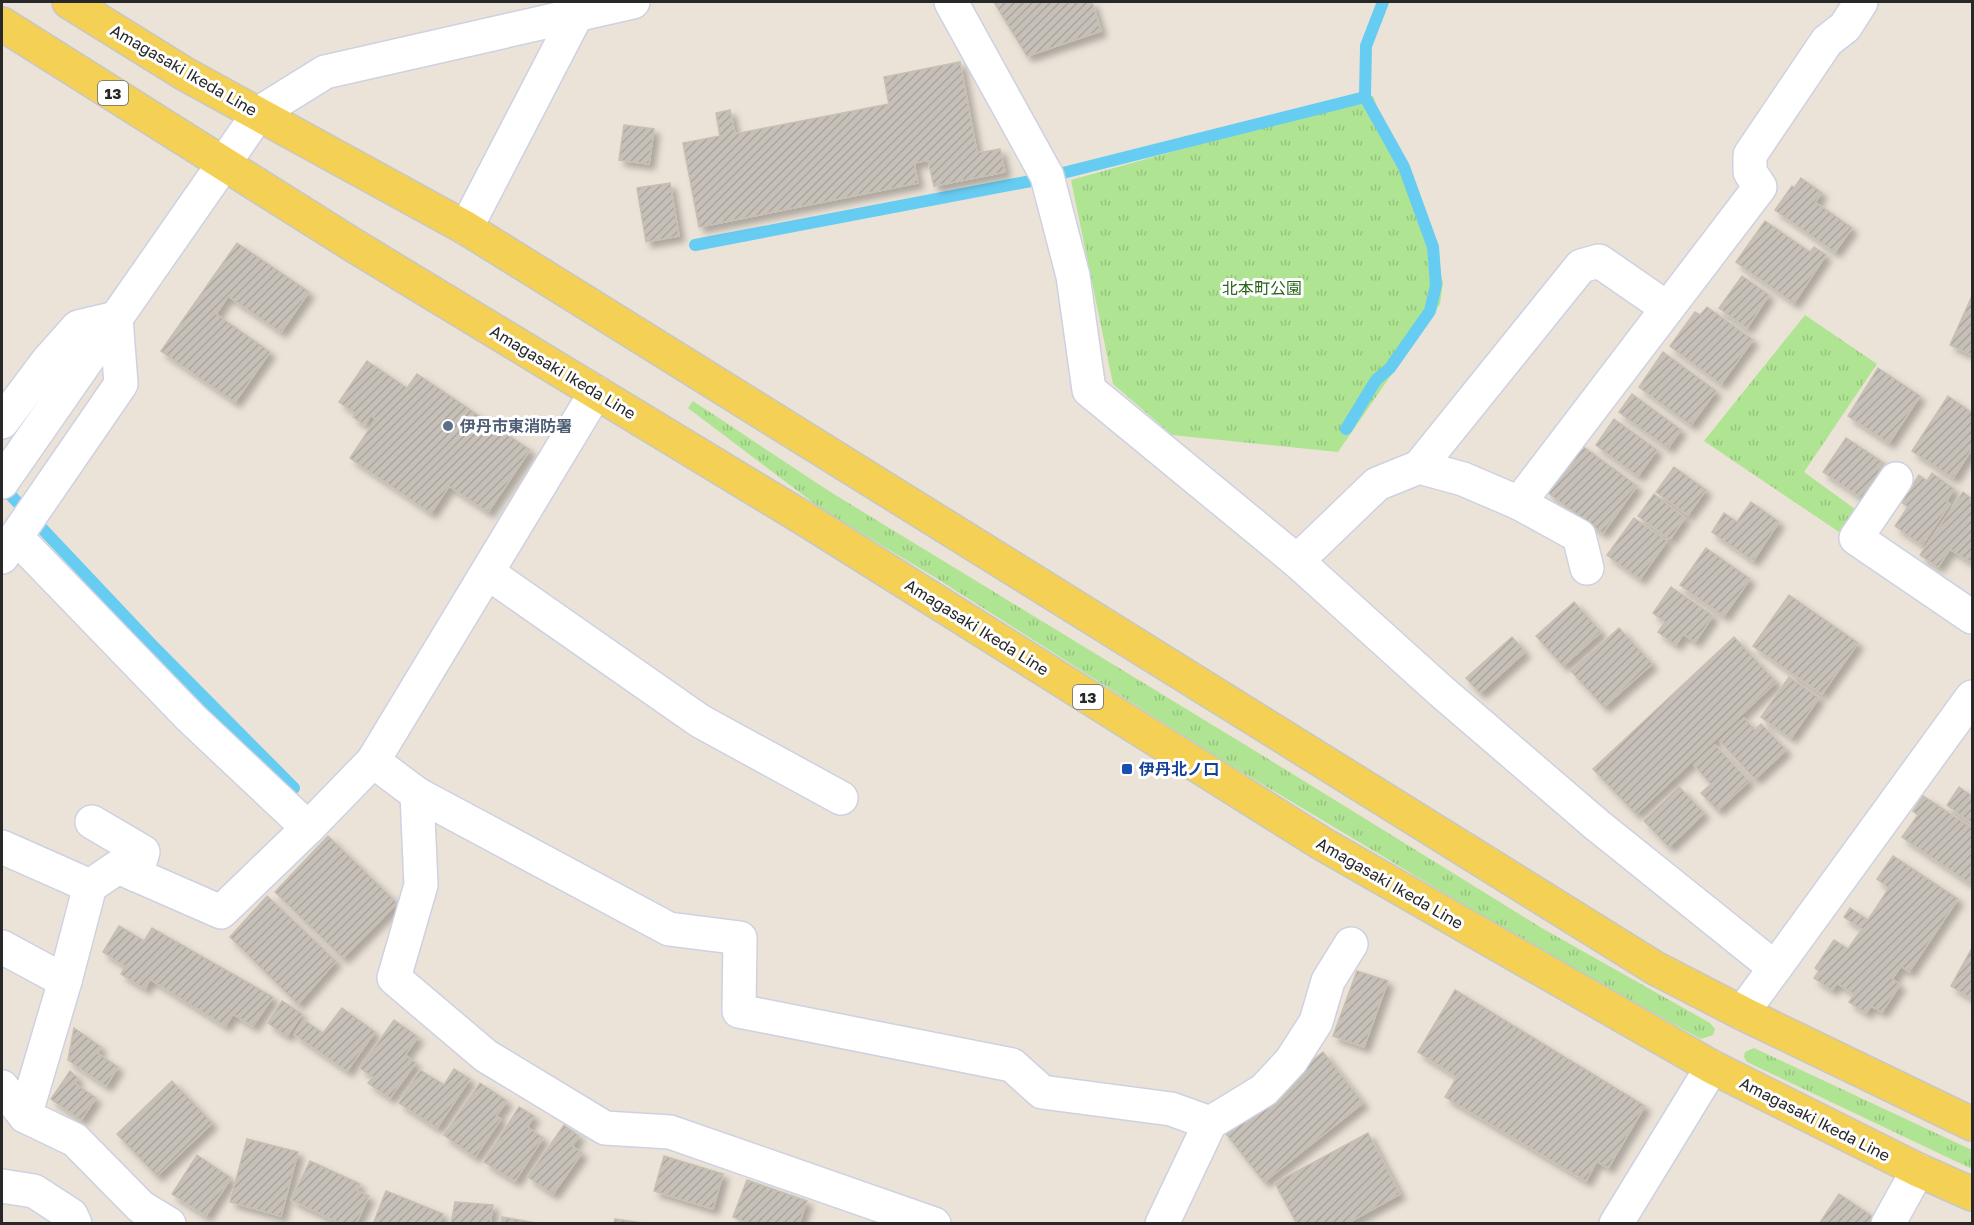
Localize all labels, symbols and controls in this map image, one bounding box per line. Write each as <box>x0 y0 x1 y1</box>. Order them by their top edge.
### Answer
street label: Amagasaki Ikeda Line <box>107 20 261 120</box>
road number: 13 <box>98 81 128 105</box>
park label: 北本町公園 <box>1222 278 1302 298</box>
street label: Amagasaki Ikeda Line <box>487 321 639 423</box>
place label: 伊丹市東消防署 <box>459 416 572 436</box>
marker: 伊丹市東消防署 <box>441 419 455 433</box>
street label: Amagasaki Ikeda Line <box>901 575 1053 679</box>
road number: 13 <box>1073 685 1103 709</box>
place label: 伊丹北ノ口 <box>1138 759 1219 779</box>
marker: 伊丹北ノ口 <box>1120 762 1134 776</box>
street label: Amagasaki Ikeda Line <box>1313 833 1467 933</box>
street label: Amagasaki Ikeda Line <box>1736 1072 1894 1166</box>

